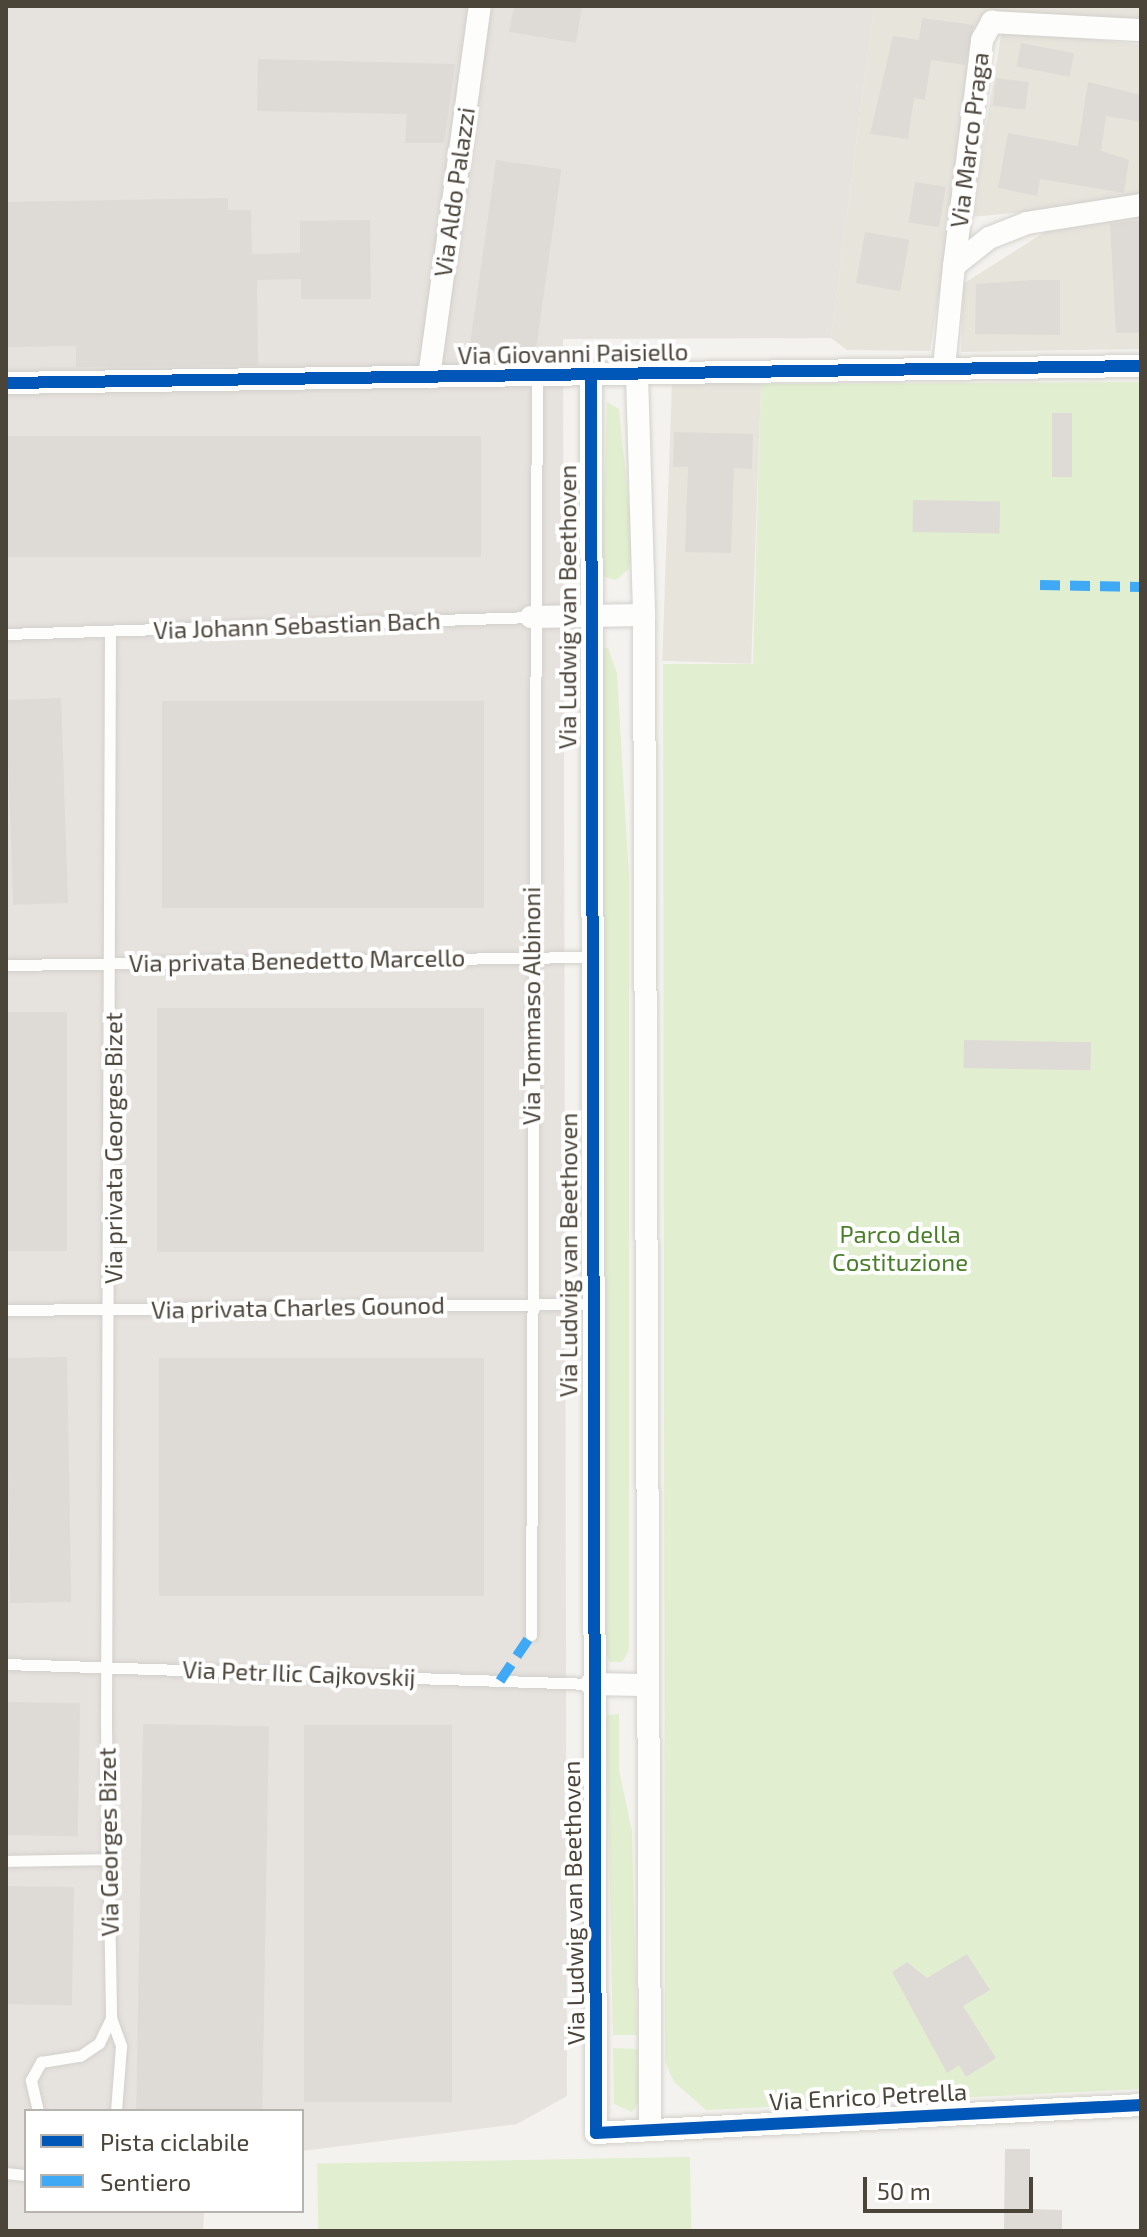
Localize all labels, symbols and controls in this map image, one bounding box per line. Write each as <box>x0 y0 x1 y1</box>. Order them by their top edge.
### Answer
street label: Via Marco Praga <box>944 51 994 229</box>
street label: Via Aldo Palazzi <box>428 105 480 279</box>
street label: Via Giovanni Paisiello <box>457 337 689 369</box>
street label: Via Ludwig van Beethoven <box>553 464 581 750</box>
street label: Via Johann Sebastian Bach <box>153 606 441 644</box>
street label: Via Tommaso Albinoni <box>517 886 545 1126</box>
street label: Via privata Benedetto Marcello <box>129 943 465 977</box>
street label: Via privata Georges Bizet <box>99 1012 127 1284</box>
street label: Via Ludwig van Beethoven <box>554 1112 582 1398</box>
park label: Parco della Costituzione <box>832 1220 968 1276</box>
street label: Via privata Charles Gounod <box>151 1290 445 1324</box>
street label: Via Petr Ilic Cajkovskij <box>182 1655 416 1691</box>
street label: Via Georges Bizet <box>92 1747 124 1937</box>
street label: Via Ludwig van Beethoven <box>556 1760 590 2046</box>
street label: Via Enrico Petrella <box>768 2076 968 2116</box>
legend <box>24 2109 304 2213</box>
text: Pista ciclabile <box>100 2127 249 2156</box>
scale bar <box>867 2161 1037 2211</box>
text: Sentiero <box>100 2167 191 2196</box>
text: 50 m <box>877 2176 931 2205</box>

